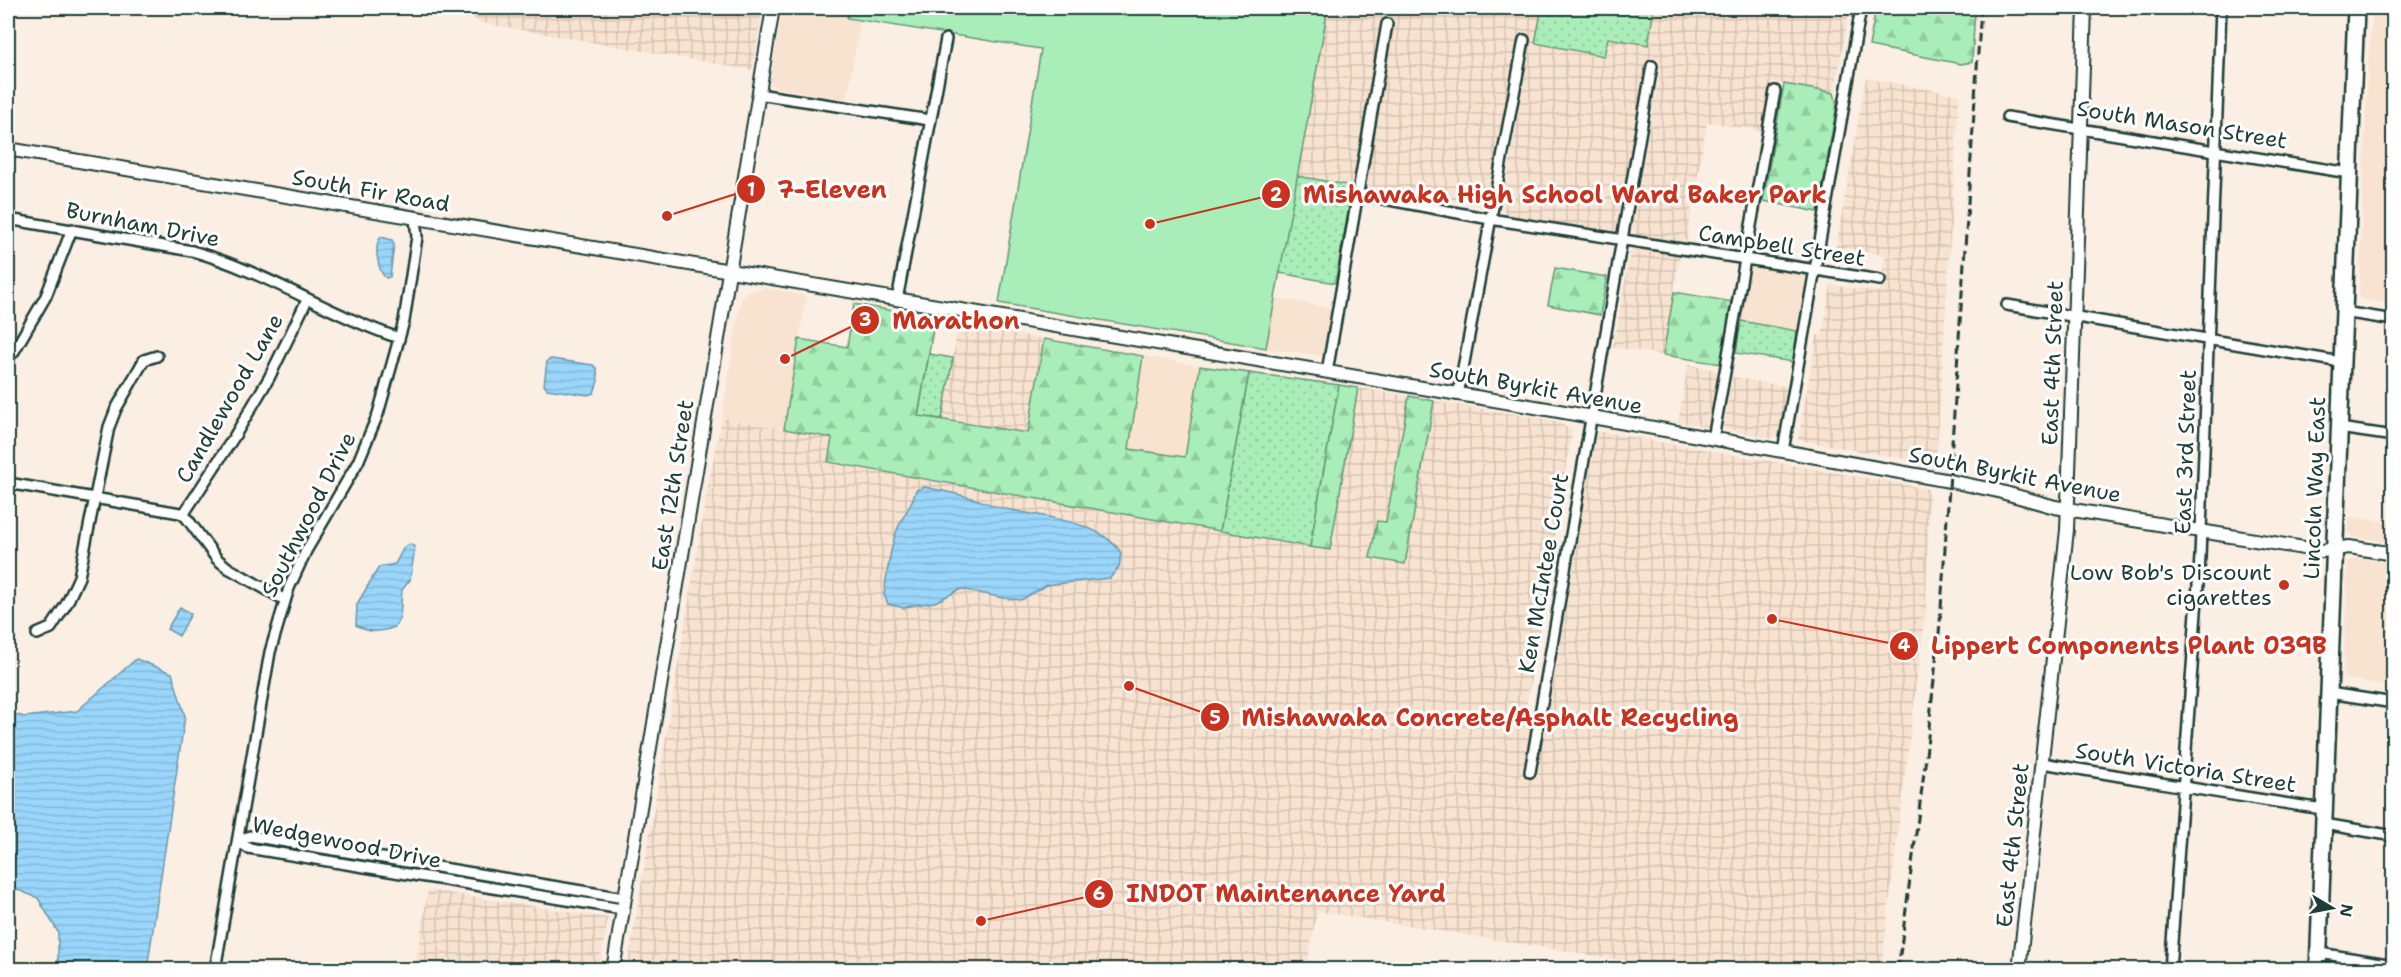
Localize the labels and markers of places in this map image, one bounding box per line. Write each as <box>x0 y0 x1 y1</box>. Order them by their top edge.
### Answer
callout: 7-Eleven <box>736 168 899 210</box>
callout: Mishawaka High School Ward Baker Park <box>1261 173 1839 215</box>
callout: Marathon <box>850 299 1031 341</box>
place label: Low Bob's Discount cigarettes <box>2070 558 2272 612</box>
marker: Low Bob's Discount cigarettes <box>2277 578 2291 592</box>
callout: Lippert Components Plant 039B <box>1889 625 2339 667</box>
callout: Mishawaka Concrete/Asphalt Recycling <box>1200 696 1751 738</box>
callout: INDOT Maintenance Yard <box>1084 873 1458 915</box>

